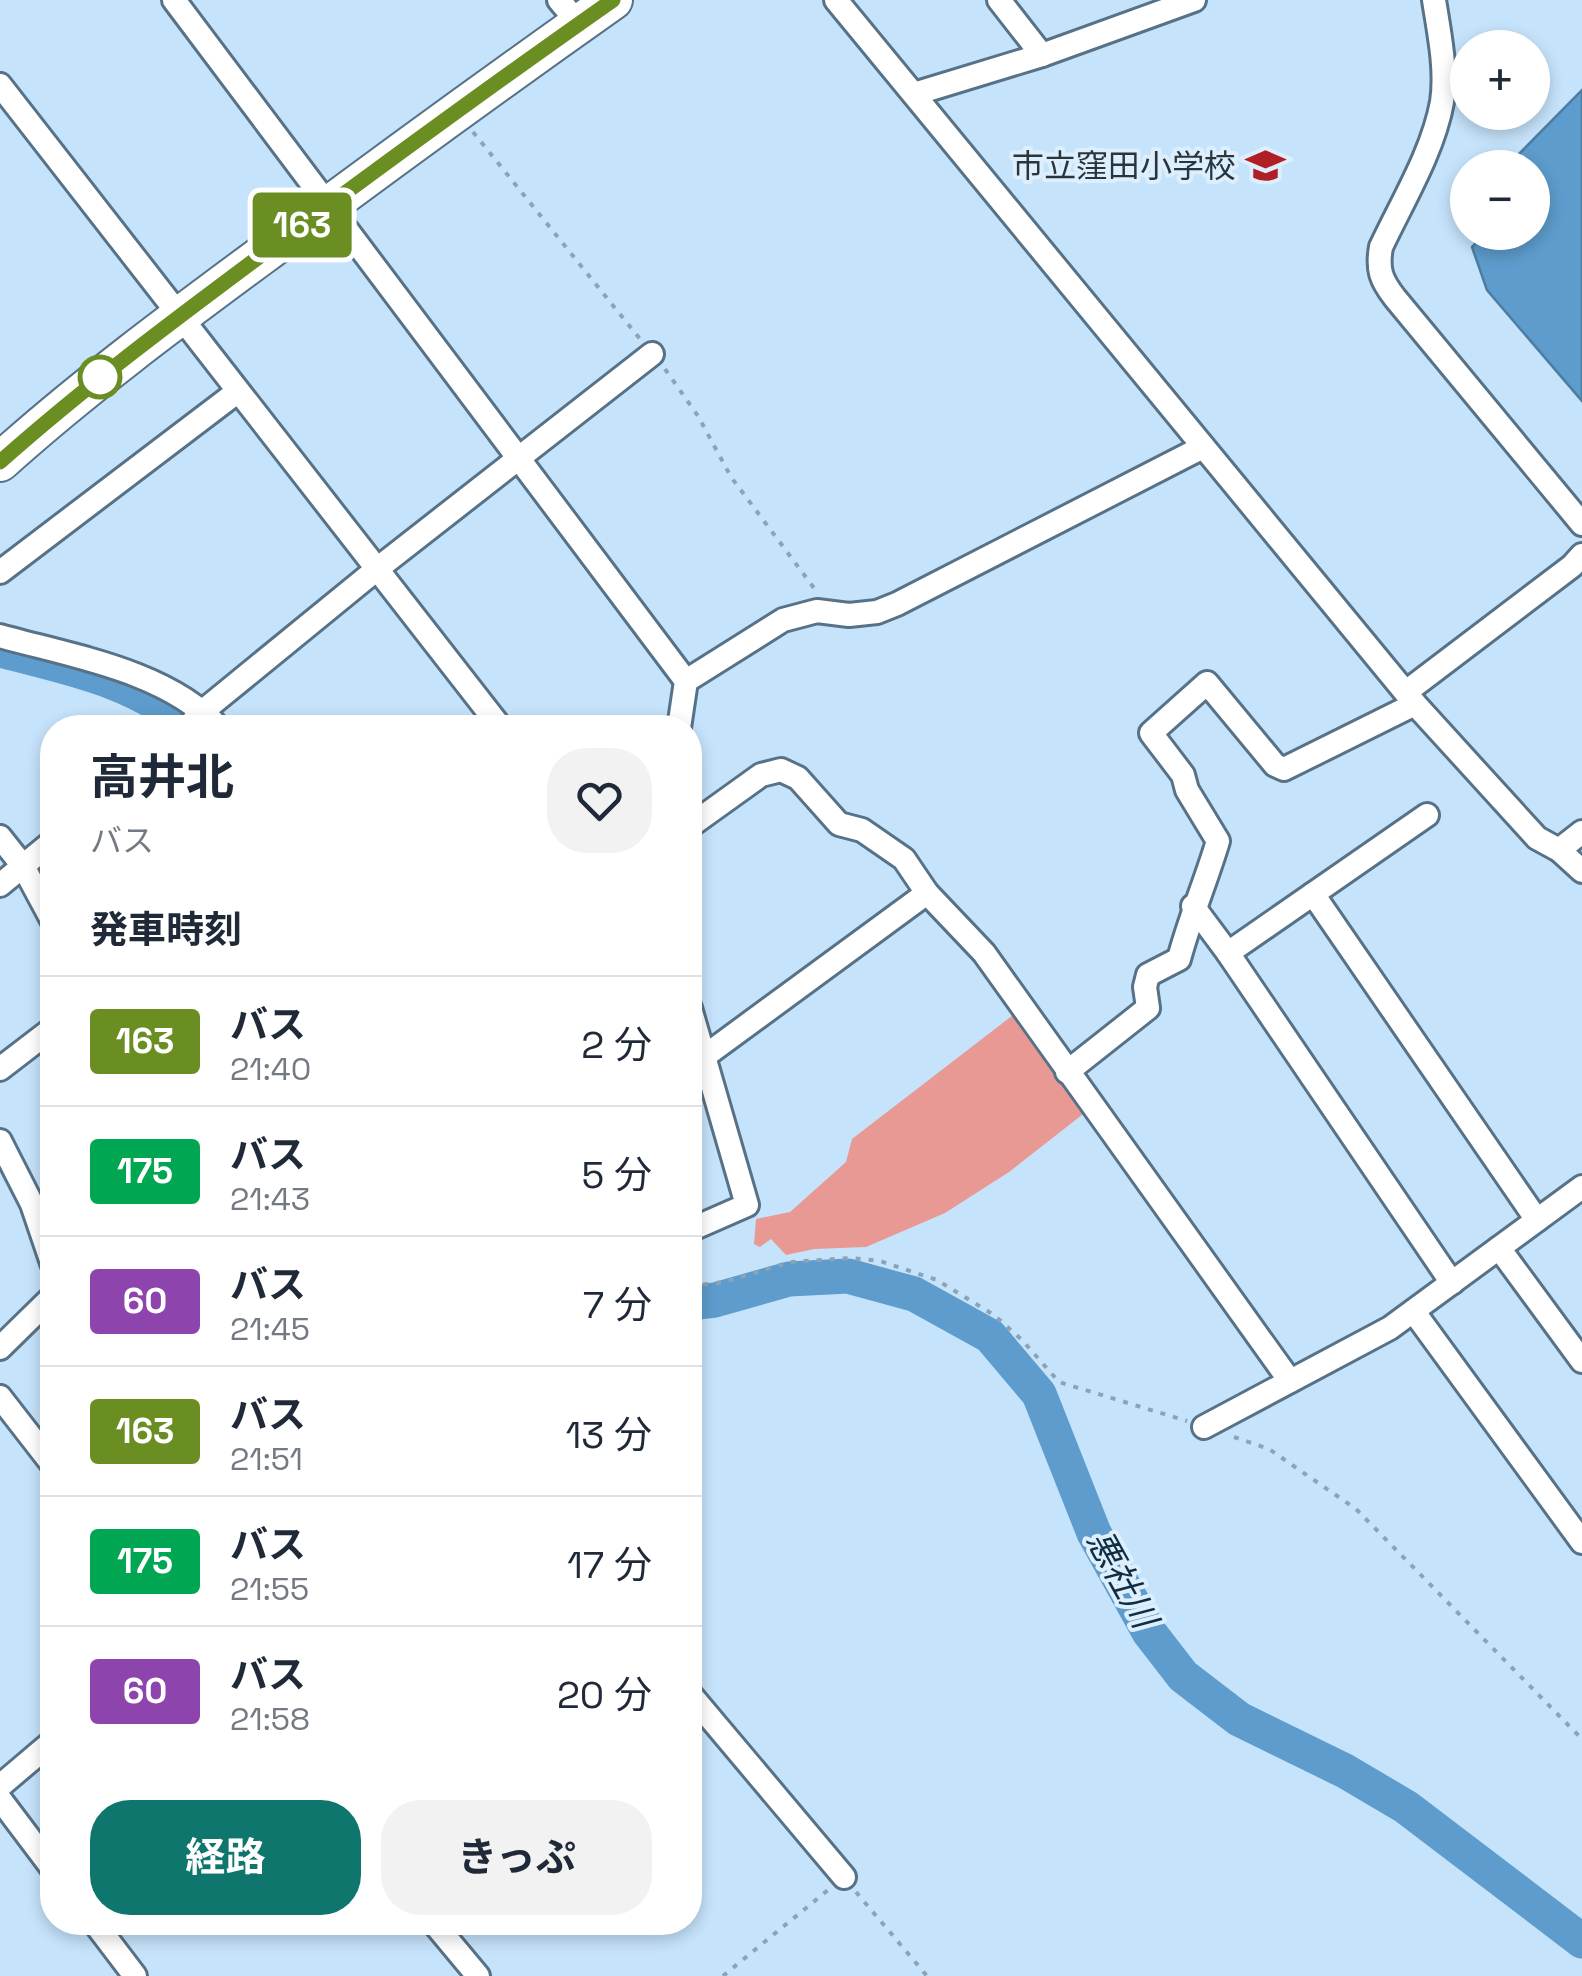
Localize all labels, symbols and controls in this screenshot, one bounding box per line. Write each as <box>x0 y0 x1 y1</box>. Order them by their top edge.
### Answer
map controls <box>1450 30 1550 250</box>
button: + <box>1450 30 1550 130</box>
school or university icon: 市立窪田小学校 <box>1245 145 1287 187</box>
place label: 市立窪田小学校 <box>1012 146 1236 186</box>
button: − <box>1450 150 1550 250</box>
line badge: 163 <box>244 192 360 258</box>
text: 163 <box>273 203 331 247</box>
unlabelled marker <box>79 356 121 398</box>
text: 高井北 <box>90 747 234 808</box>
button: heart <box>547 748 652 853</box>
text: バス <box>90 821 154 861</box>
text: 発車時刻 <box>90 906 242 954</box>
text: バス <box>230 1001 306 1049</box>
text: 163 <box>116 1019 174 1063</box>
text: 2 分 <box>581 1021 652 1069</box>
text: 21:40 <box>230 1049 311 1089</box>
text: バス <box>230 1131 306 1179</box>
text: 175 <box>117 1149 173 1193</box>
text: 5 分 <box>581 1151 652 1199</box>
text: 21:43 <box>230 1179 310 1219</box>
text: バス <box>230 1261 306 1309</box>
text: 60 <box>123 1279 167 1323</box>
text: 7 分 <box>583 1281 652 1329</box>
text: 21:45 <box>230 1309 310 1349</box>
text: バス <box>230 1391 306 1439</box>
text: 163 <box>116 1409 174 1453</box>
text: 13 分 <box>565 1411 652 1459</box>
text: 21:51 <box>230 1439 303 1479</box>
text: バス <box>230 1521 306 1569</box>
water label: 悪社川 <box>1077 1522 1169 1639</box>
text: 175 <box>117 1539 173 1583</box>
text: 17 分 <box>567 1541 652 1589</box>
text: 21:55 <box>230 1569 309 1609</box>
text: バス <box>230 1651 306 1699</box>
text: 60 <box>123 1669 167 1713</box>
text: 20 分 <box>557 1671 652 1719</box>
text: 21:58 <box>230 1699 310 1739</box>
button: 経路 <box>90 1800 361 1915</box>
button: きっぷ <box>381 1800 652 1915</box>

